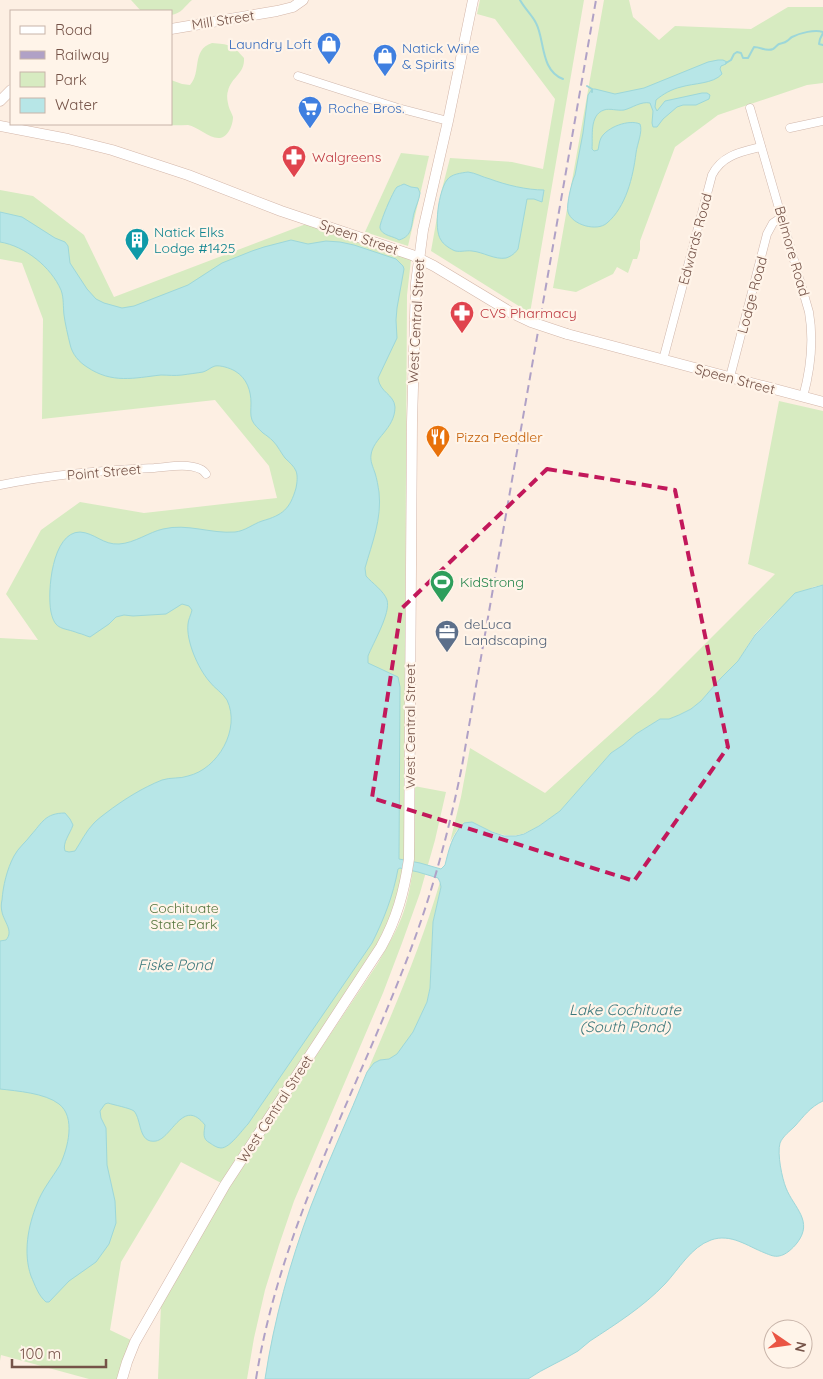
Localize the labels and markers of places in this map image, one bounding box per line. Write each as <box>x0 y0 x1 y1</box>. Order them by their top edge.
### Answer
shop icon: Laundry Loft <box>316 31 342 65</box>
place label: Laundry Loft <box>229 35 312 53</box>
place label: Natick Wine & Spirits <box>402 39 480 73</box>
shop icon: Natick Wine & Spirits <box>372 43 398 77</box>
supermarket icon: Roche Bros. <box>297 95 323 129</box>
place label: Roche Bros. <box>328 99 404 117</box>
pharmacy icon: Walgreens <box>281 144 307 178</box>
place label: Walgreens <box>312 148 381 166</box>
place label: Natick Elks Lodge #1425 <box>154 223 235 257</box>
building icon: Natick Elks Lodge #1425 <box>124 227 150 261</box>
pharmacy icon: CVS Pharmacy <box>449 300 475 334</box>
place label: CVS Pharmacy <box>480 304 577 322</box>
restaurant icon: Pizza Peddler <box>425 424 451 458</box>
place label: Pizza Peddler <box>456 428 543 446</box>
sports icon: KidStrong <box>429 569 455 603</box>
place label: KidStrong <box>460 573 524 591</box>
place label: deLuca Landscaping <box>464 615 547 649</box>
office icon: deLuca Landscaping <box>434 619 460 653</box>

